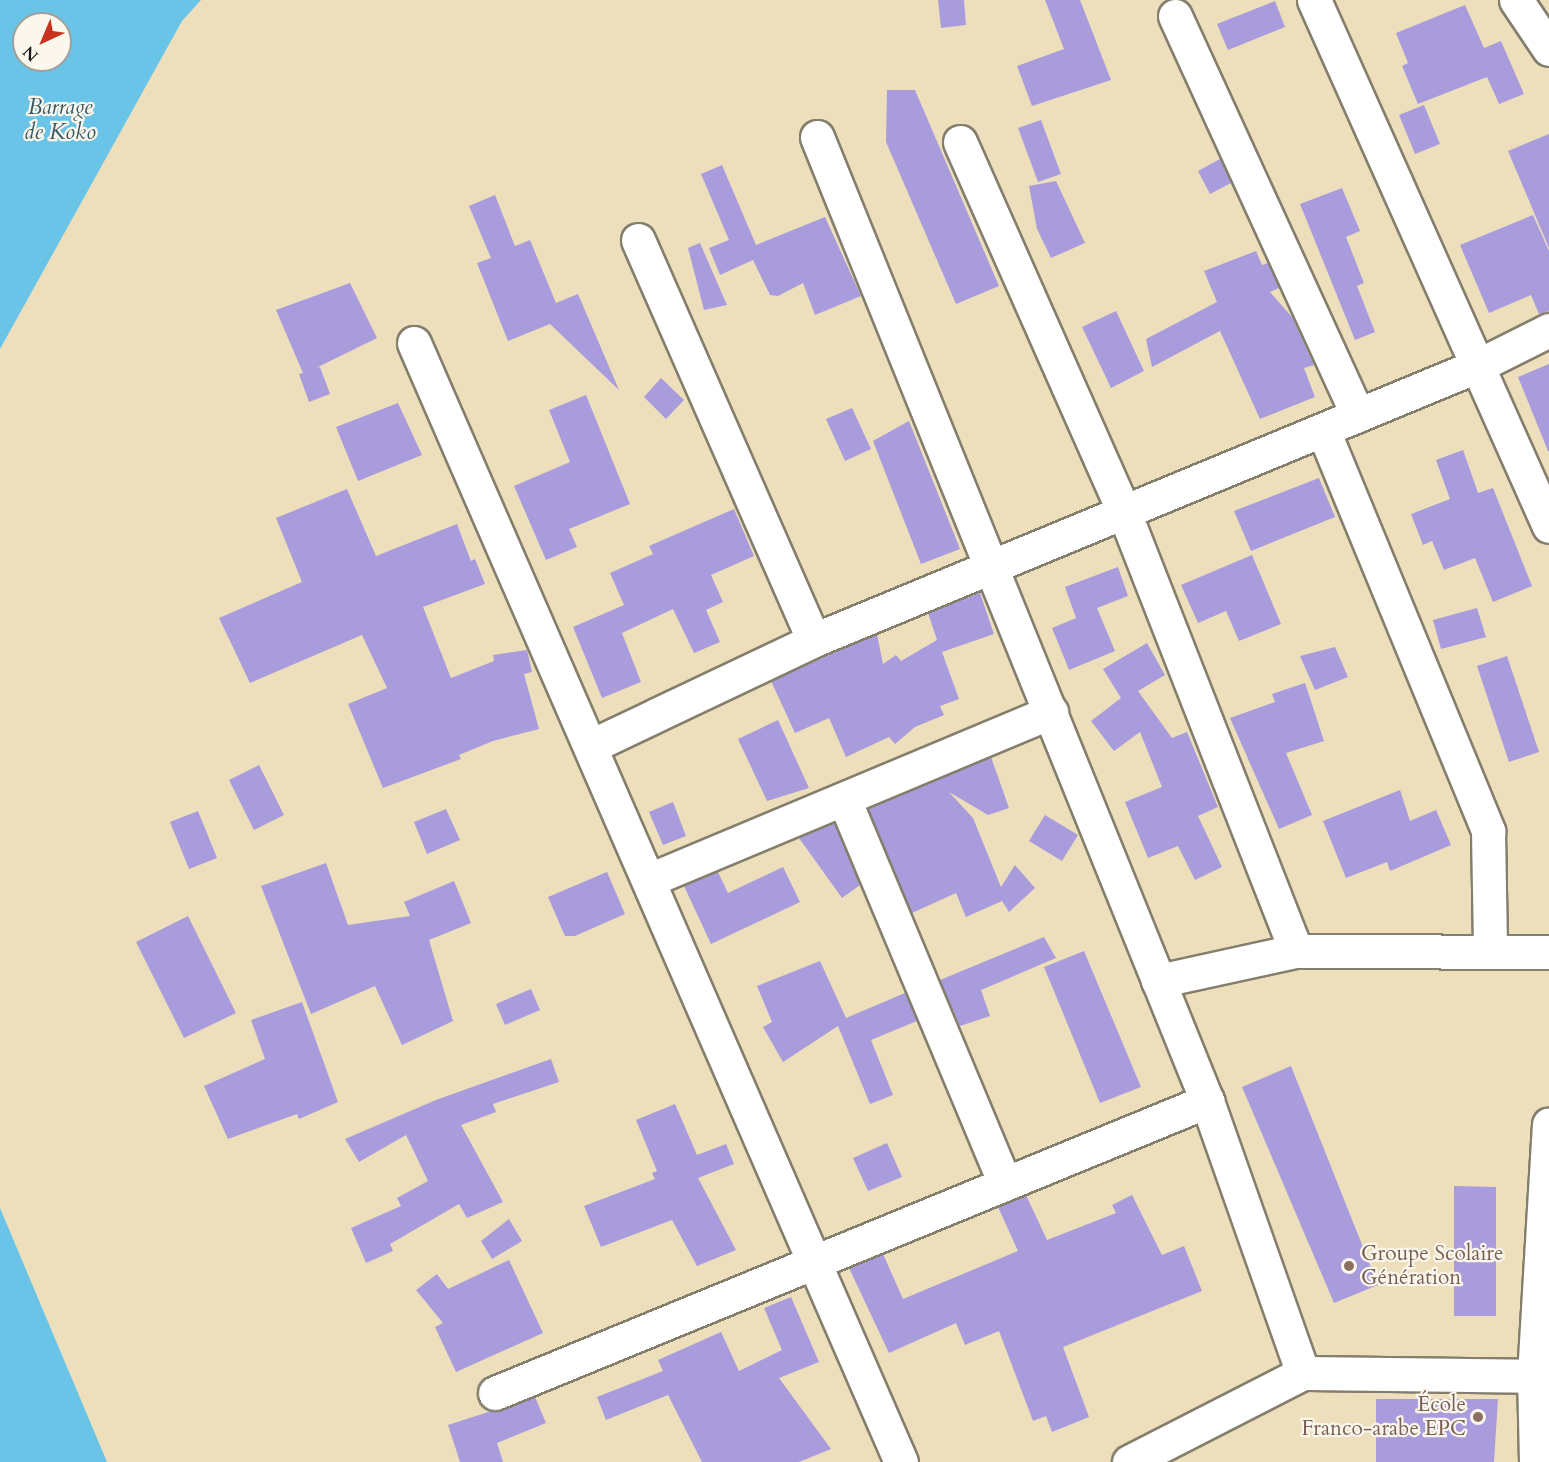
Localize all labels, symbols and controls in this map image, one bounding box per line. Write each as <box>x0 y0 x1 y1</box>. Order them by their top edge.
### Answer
north arrow <box>12 12 72 72</box>
text: N <box>18 41 44 66</box>
water label: Barrage de Koko <box>24 94 96 146</box>
place label: Groupe Scolaire Génération <box>1361 1241 1503 1291</box>
marker: Groupe Scolaire Génération <box>1342 1259 1356 1273</box>
place label: École Franco-arabe EPC <box>1301 1392 1466 1442</box>
marker: École Franco-arabe EPC <box>1471 1410 1485 1424</box>

